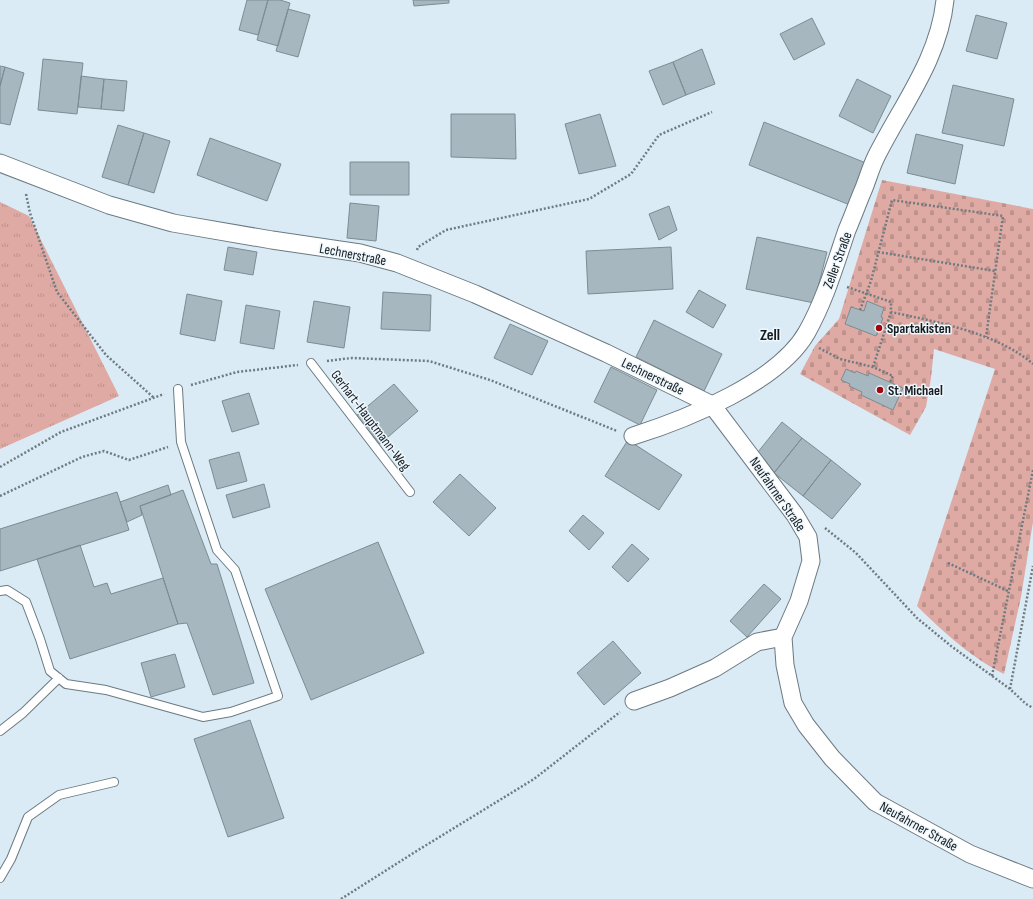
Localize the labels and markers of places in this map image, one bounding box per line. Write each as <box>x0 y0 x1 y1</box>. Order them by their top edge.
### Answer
place label: Spartakisten <box>887 320 951 337</box>
marker: Spartakisten <box>874 323 884 333</box>
place label: St. Michael <box>888 382 943 399</box>
marker: St. Michael <box>875 385 885 395</box>

